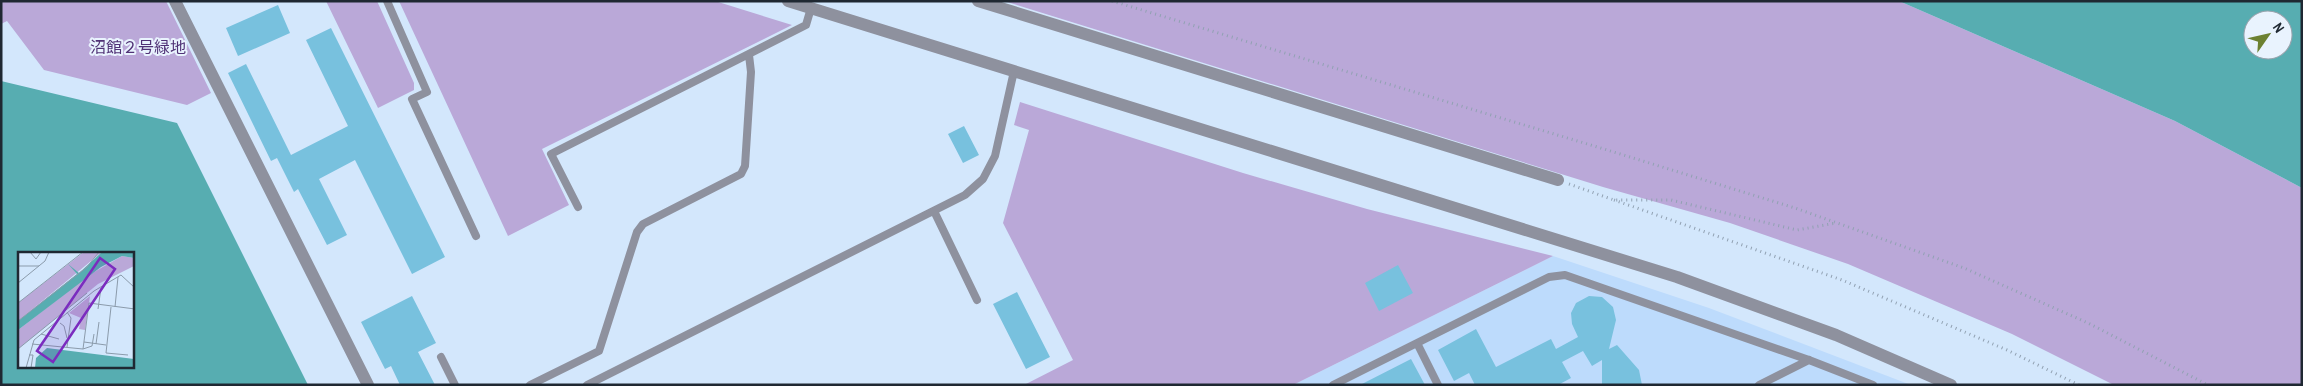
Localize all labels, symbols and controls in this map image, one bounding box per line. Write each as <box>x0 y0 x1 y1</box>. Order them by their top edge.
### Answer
north arrow <box>2243 10 2293 60</box>
text: N <box>2269 19 2289 36</box>
park label: 沼館２号緑地 <box>90 36 186 58</box>
inset map <box>18 252 134 368</box>

